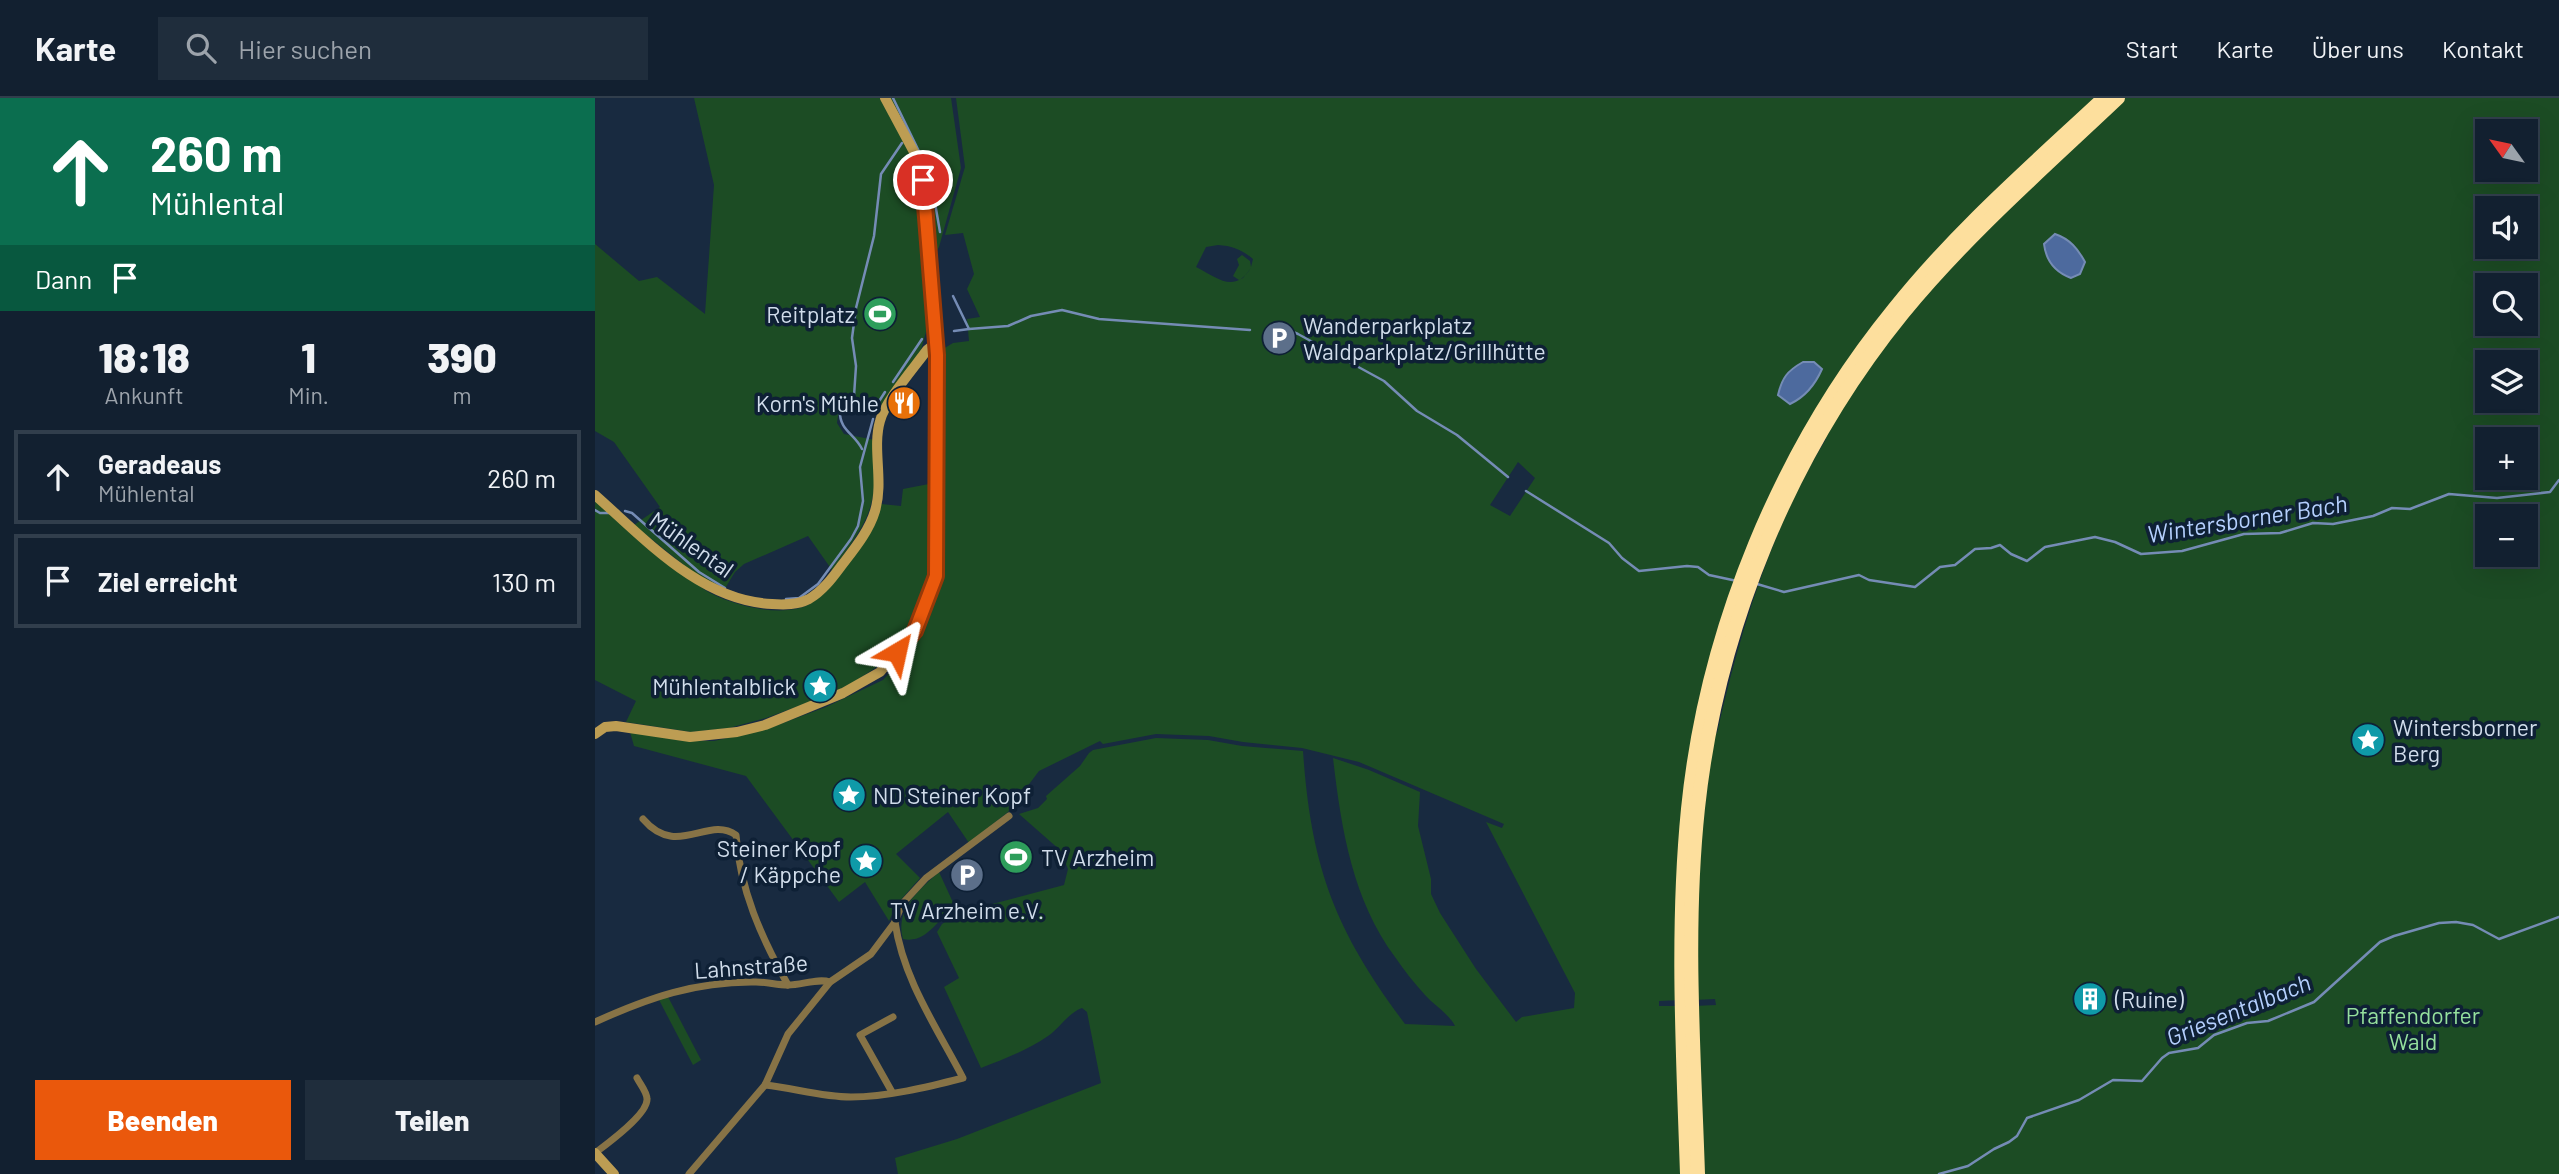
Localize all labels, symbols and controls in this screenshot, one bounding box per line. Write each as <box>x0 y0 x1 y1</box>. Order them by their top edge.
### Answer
search box <box>158 17 648 80</box>
text: Karte <box>35 28 116 68</box>
icon: search <box>182 29 220 67</box>
text: Hier suchen <box>238 33 372 64</box>
text: Start <box>2126 34 2179 63</box>
text: Karte <box>2217 34 2274 63</box>
text: Über uns <box>2312 34 2404 63</box>
text: Kontakt <box>2442 34 2524 63</box>
north arrow <box>2475 119 2537 182</box>
map controls <box>2475 119 2538 567</box>
text: 260 m <box>150 123 282 182</box>
icon: ahead <box>35 126 126 217</box>
pin <box>893 150 953 210</box>
icon: arrive <box>904 161 942 199</box>
text: Mühlental <box>150 183 284 221</box>
button: sound <box>2475 196 2538 259</box>
icon: arrive <box>106 259 144 297</box>
text: Dann <box>35 263 92 294</box>
button: search <box>2475 273 2538 336</box>
sports icon: Reitplatz <box>861 295 899 333</box>
place label: Reitplatz <box>766 300 855 328</box>
place label: Wanderparkplatz Waldparkplatz/Grillhütte <box>1303 311 1546 365</box>
parking icon: Wanderparkplatz Waldparkplatz/Grillhütte <box>1260 319 1298 357</box>
text: 18:18 <box>98 331 190 381</box>
text: 1 <box>301 331 316 381</box>
text: 390 <box>427 331 497 381</box>
button: layers <box>2475 350 2538 413</box>
text: Ankunft <box>105 381 184 409</box>
text: Min. <box>288 381 329 409</box>
text: m <box>452 381 471 409</box>
restaurant icon: Korn's Mühle <box>885 384 923 422</box>
place label: Korn's Mühle <box>756 389 879 417</box>
button: + <box>2475 427 2538 490</box>
text: Geradeaus <box>98 448 221 479</box>
icon: ahead <box>39 458 77 496</box>
text: 260 m <box>487 462 556 493</box>
text: Mühlental <box>98 479 195 507</box>
water label: Wintersborner Bach <box>2145 488 2349 548</box>
button: − <box>2475 504 2538 567</box>
street label: Mühlental <box>644 505 740 583</box>
icon: arrive <box>39 562 77 600</box>
text: Ziel erreicht <box>98 566 238 597</box>
text: 130 m <box>492 566 556 597</box>
position arrow <box>860 615 934 689</box>
place icon: Mühlentalblick <box>801 667 839 705</box>
place label: Mühlentalblick <box>652 672 796 700</box>
place label: Wintersborner Berg <box>2393 713 2538 767</box>
place icon: Wintersborner Berg <box>2349 721 2387 759</box>
place icon: ND Steiner Kopf <box>830 776 868 814</box>
place label: ND Steiner Kopf <box>873 781 1031 809</box>
place label: Steiner Kopf / Käppche <box>717 834 841 888</box>
sports icon: TV Arzheim <box>997 838 1035 876</box>
place icon: Steiner Kopf / Käppche <box>847 842 885 880</box>
place label: TV Arzheim <box>1041 843 1154 871</box>
parking icon: TV Arzheim e.V. <box>948 856 986 894</box>
place label: TV Arzheim e.V. <box>890 896 1044 924</box>
street label: Lahnstraße <box>693 948 809 984</box>
water label: Griesentalbach <box>2161 967 2315 1051</box>
building icon: (Ruine) <box>2071 980 2109 1018</box>
place label: (Ruine) <box>2114 985 2185 1013</box>
park label: Pfaffendorfer Wald <box>2346 1001 2481 1055</box>
button: Beenden <box>35 1080 291 1160</box>
button: Teilen <box>305 1080 560 1160</box>

